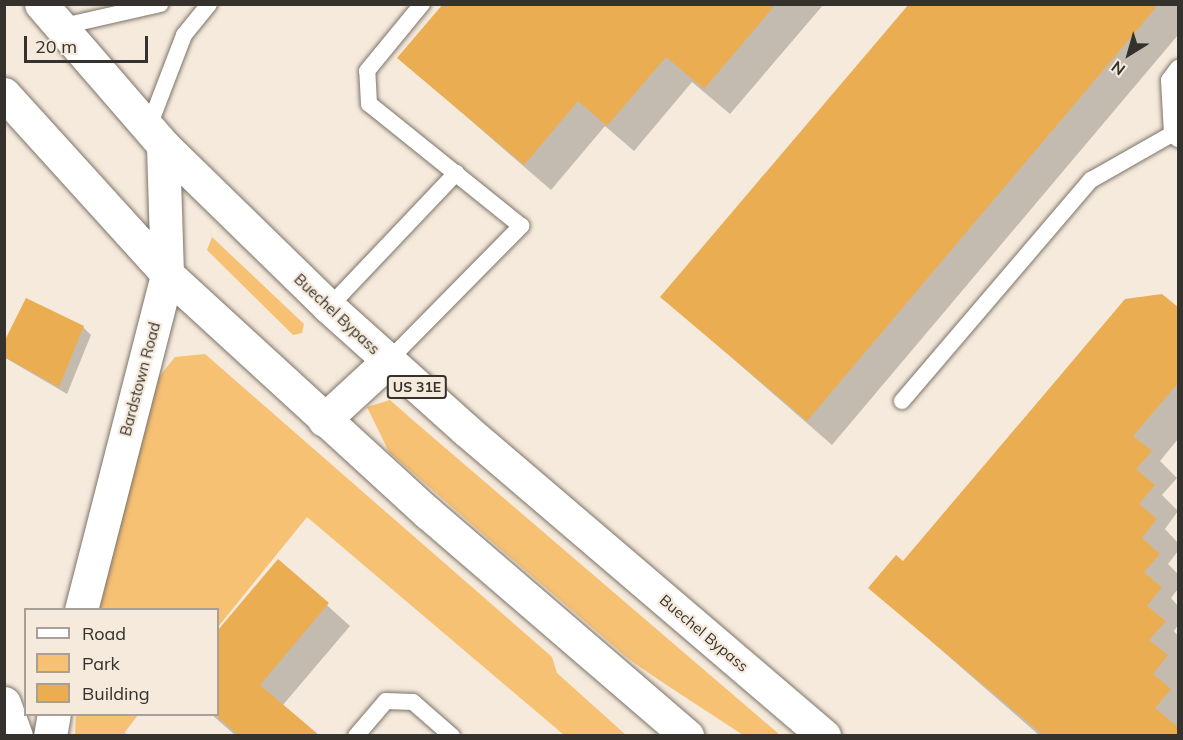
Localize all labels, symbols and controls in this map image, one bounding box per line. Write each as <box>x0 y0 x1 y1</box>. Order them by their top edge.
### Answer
scale bar <box>27 24 152 62</box>
north arrow <box>1099 24 1159 84</box>
text: 20 m <box>35 35 77 58</box>
text: N <box>1107 57 1129 80</box>
street label: Buechel Bypass <box>291 270 383 358</box>
street label: Bardstown Road <box>116 320 164 438</box>
road number: US 31E <box>386 376 448 398</box>
street label: Buechel Bypass <box>656 591 752 675</box>
legend <box>24 608 219 716</box>
text: Road <box>82 622 126 645</box>
text: Park <box>82 652 120 675</box>
text: Building <box>82 682 150 705</box>

